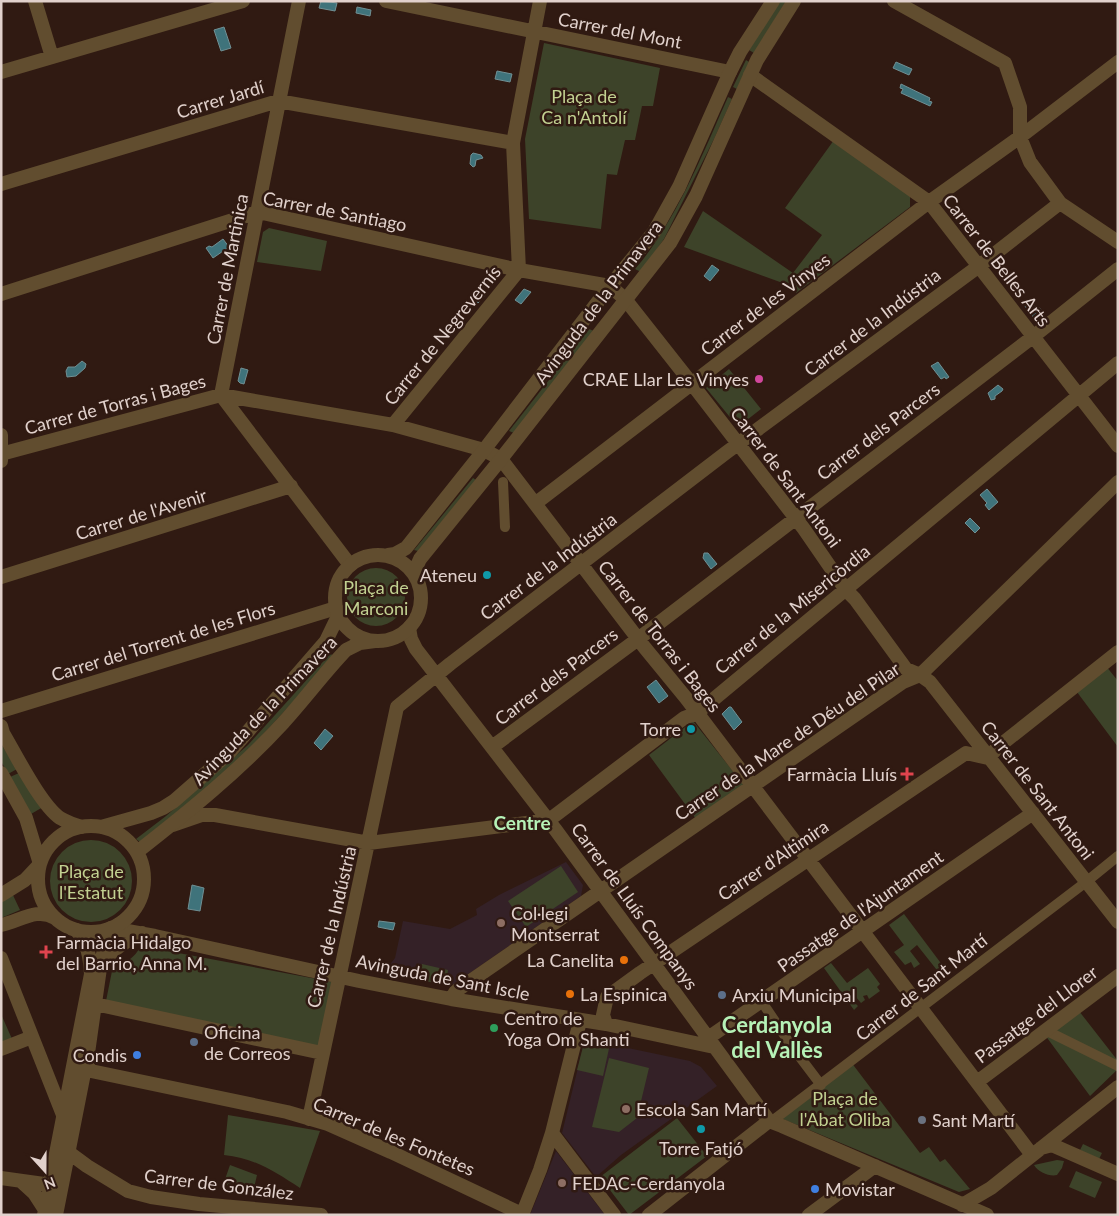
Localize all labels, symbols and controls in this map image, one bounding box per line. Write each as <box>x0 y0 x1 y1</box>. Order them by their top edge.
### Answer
street label: Carrer del Mont <box>556 7 684 53</box>
street label: Carrer Jardí <box>174 75 267 123</box>
park label: Plaça de Ca n'Antolí <box>541 85 627 128</box>
street label: Carrer de Santiago <box>261 186 409 236</box>
street label: Carrer de Belles Arts <box>938 189 1056 331</box>
street label: Carrer de Martinica <box>202 192 252 346</box>
street label: Avinguda de la Primavera <box>529 216 667 388</box>
street label: Carrer de les Vinyes <box>696 248 834 360</box>
street label: Carrer de Negrevernís <box>379 261 505 409</box>
street label: Carrer de la Indústria <box>799 264 945 380</box>
place label: CRAE Llar Les Vinyes <box>583 368 749 390</box>
street label: Carrer de Torras i Bages <box>22 369 208 439</box>
marker: CRAE Llar Les Vinyes <box>753 373 765 385</box>
street label: Carrer dels Parcers <box>812 378 944 484</box>
street label: Carrer de Sant Antoni <box>726 402 846 552</box>
street label: Carrer de l'Avenir <box>73 483 210 544</box>
street label: Carrer de la Indústria <box>475 508 621 624</box>
street label: Carrer de la Misericòrdia <box>710 540 874 678</box>
street label: Carrer de Torras i Bages <box>594 556 726 716</box>
place label: Ateneu <box>420 564 477 586</box>
marker: Ateneu <box>481 569 493 581</box>
park label: Plaça de Marconi <box>343 576 409 619</box>
street label: Carrer del Torrent de les Flors <box>48 596 278 686</box>
street label: Carrer dels Parcers <box>490 623 622 729</box>
street label: Avinguda de la Primavera <box>187 631 341 789</box>
street label: Carrer de la Mare de Déu del Pilar <box>670 657 904 825</box>
street label: Carrer de Sant Antoni <box>977 716 1099 864</box>
place label: Torre <box>640 718 681 740</box>
marker: Torre <box>685 723 697 735</box>
place label: Farmàcia Lluís <box>787 763 897 785</box>
marker: Farmàcia Lluís <box>901 768 913 780</box>
district label: Centre <box>493 811 551 834</box>
street label: Carrer d'Altimira <box>713 815 833 905</box>
street label: Carrer de Lluís Companys <box>567 818 703 994</box>
street label: Carrer de la Indústria <box>302 844 360 1010</box>
street label: Passatge de l'Ajuntament <box>773 845 948 977</box>
park label: Plaça de l'Estatut <box>58 860 124 903</box>
place label: Col·legi Montserrat <box>511 902 600 945</box>
marker: Col·legi Montserrat <box>495 917 507 929</box>
street label: Carrer de Sant Martí <box>851 928 992 1045</box>
place label: Farmàcia Hidalgo del Barrio, Anna M. <box>56 931 207 974</box>
marker: Farmàcia Hidalgo del Barrio, Anna M. <box>40 946 52 958</box>
street label: Avinguda de Sant Iscle <box>354 949 532 1005</box>
place label: La Canelita <box>527 949 614 971</box>
marker: La Canelita <box>618 954 630 966</box>
street label: Passatge del Llorer <box>970 960 1102 1067</box>
place label: La Espinica <box>580 983 667 1005</box>
place label: Arxiu Municipal <box>732 984 856 1006</box>
marker: La Espinica <box>564 988 576 1000</box>
marker: Arxiu Municipal <box>716 989 728 1001</box>
place label: Centro de Yoga Om Shanti <box>504 1007 630 1050</box>
district label: Cerdanyola del Vallès <box>722 1011 832 1063</box>
place label: Oficina de Correos <box>204 1021 291 1064</box>
marker: Centro de Yoga Om Shanti <box>488 1022 500 1034</box>
marker: Oficina de Correos <box>188 1036 200 1048</box>
place label: Condis <box>73 1044 127 1066</box>
marker: Condis <box>131 1049 143 1061</box>
park label: Plaça de l'Abat Oliba <box>800 1087 890 1130</box>
street label: Carrer de les Fontetes <box>310 1092 478 1180</box>
place label: Escola San Martí <box>636 1098 768 1120</box>
marker: Escola San Martí <box>620 1103 632 1115</box>
place label: Sant Martí <box>932 1109 1016 1131</box>
marker: Sant Martí <box>916 1114 928 1126</box>
marker: Torre Fatjó <box>695 1123 707 1135</box>
place label: Torre Fatjó <box>659 1137 743 1159</box>
north arrow <box>20 1146 70 1196</box>
street label: Carrer de González <box>143 1164 295 1204</box>
place label: FEDAC-Cerdanyola <box>572 1172 725 1194</box>
text: N <box>42 1174 58 1193</box>
marker: FEDAC-Cerdanyola <box>556 1177 568 1189</box>
place label: Movistar <box>825 1178 895 1200</box>
marker: Movistar <box>809 1183 821 1195</box>

